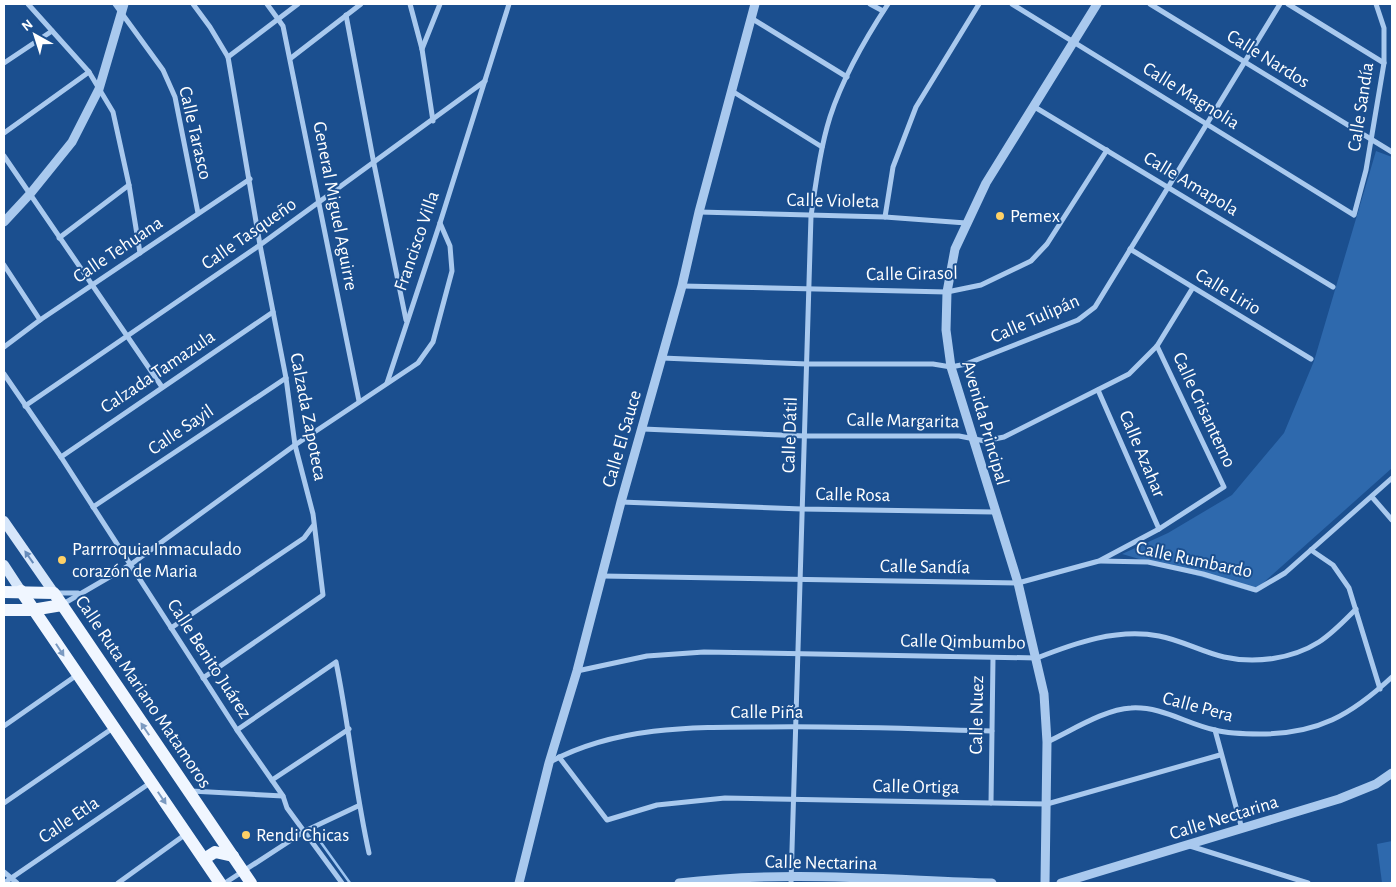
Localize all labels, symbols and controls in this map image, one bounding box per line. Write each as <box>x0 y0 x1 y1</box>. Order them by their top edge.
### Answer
north arrow <box>10 10 60 60</box>
text: N <box>19 17 36 34</box>
street label: Calle Nardos <box>1223 26 1313 92</box>
street label: Calle Magnolia <box>1139 59 1243 133</box>
street label: Calle Sandía <box>1345 61 1377 153</box>
street label: Calle Tarasco <box>175 85 215 181</box>
street label: General Miguel Aguirre <box>309 120 361 292</box>
street label: Calle Amapola <box>1140 148 1242 220</box>
street label: Francisco Villa <box>391 188 443 293</box>
street label: Calle Violeta <box>786 191 880 211</box>
street label: Calle Tasqueño <box>198 194 300 274</box>
place label: Pemex <box>1010 207 1060 226</box>
marker: Pemex <box>994 210 1006 222</box>
street label: Calle Tehuana <box>70 213 166 287</box>
street label: Calle Girasol <box>866 264 958 284</box>
street label: Calle Lirio <box>1192 265 1264 319</box>
street label: Calle Tulipán <box>988 291 1082 347</box>
street label: Calzada Tamazula <box>97 327 219 417</box>
street label: Calle Crisantemo <box>1169 349 1239 471</box>
street label: Calzada Zapoteca <box>286 351 330 483</box>
street label: Avenida Principal <box>958 359 1012 487</box>
street label: Calle El Sauce <box>599 388 645 490</box>
street label: Calle Dátil <box>779 397 801 473</box>
street label: Calle Sayil <box>145 401 217 459</box>
street label: Calle Azahar <box>1115 408 1169 500</box>
street label: Calle Margarita <box>847 411 960 431</box>
street label: Calle Rosa <box>815 485 891 505</box>
street label: Calle Rumbardo <box>1134 538 1254 582</box>
place label: Parrroquia Inmaculado corazón de Maria <box>72 540 242 581</box>
one-way arrow <box>24 550 34 564</box>
marker: Parrroquia Inmaculado corazón de Maria <box>56 554 68 566</box>
street label: Calle Sandía <box>880 557 970 577</box>
street label: Calle Ruta Mariano Matamoros <box>71 592 215 792</box>
street label: Calle Benito Juárez <box>163 596 255 722</box>
street label: Calle Qimbumbo <box>900 631 1026 653</box>
one-way arrow <box>55 643 65 656</box>
street label: Calle Nuez <box>967 675 987 755</box>
street label: Calle Pera <box>1161 688 1236 726</box>
street label: Calle Piña <box>731 703 804 722</box>
one-way arrow <box>140 722 150 736</box>
street label: Calle Ortiga <box>873 777 960 797</box>
one-way arrow <box>157 791 167 805</box>
street label: Calle Nectarina <box>1167 792 1281 844</box>
street label: Calle Etla <box>35 793 103 847</box>
place label: Rendi Chicas <box>256 826 349 845</box>
marker: Rendi Chicas <box>240 829 252 841</box>
street label: Calle Nectarina <box>765 853 878 873</box>

